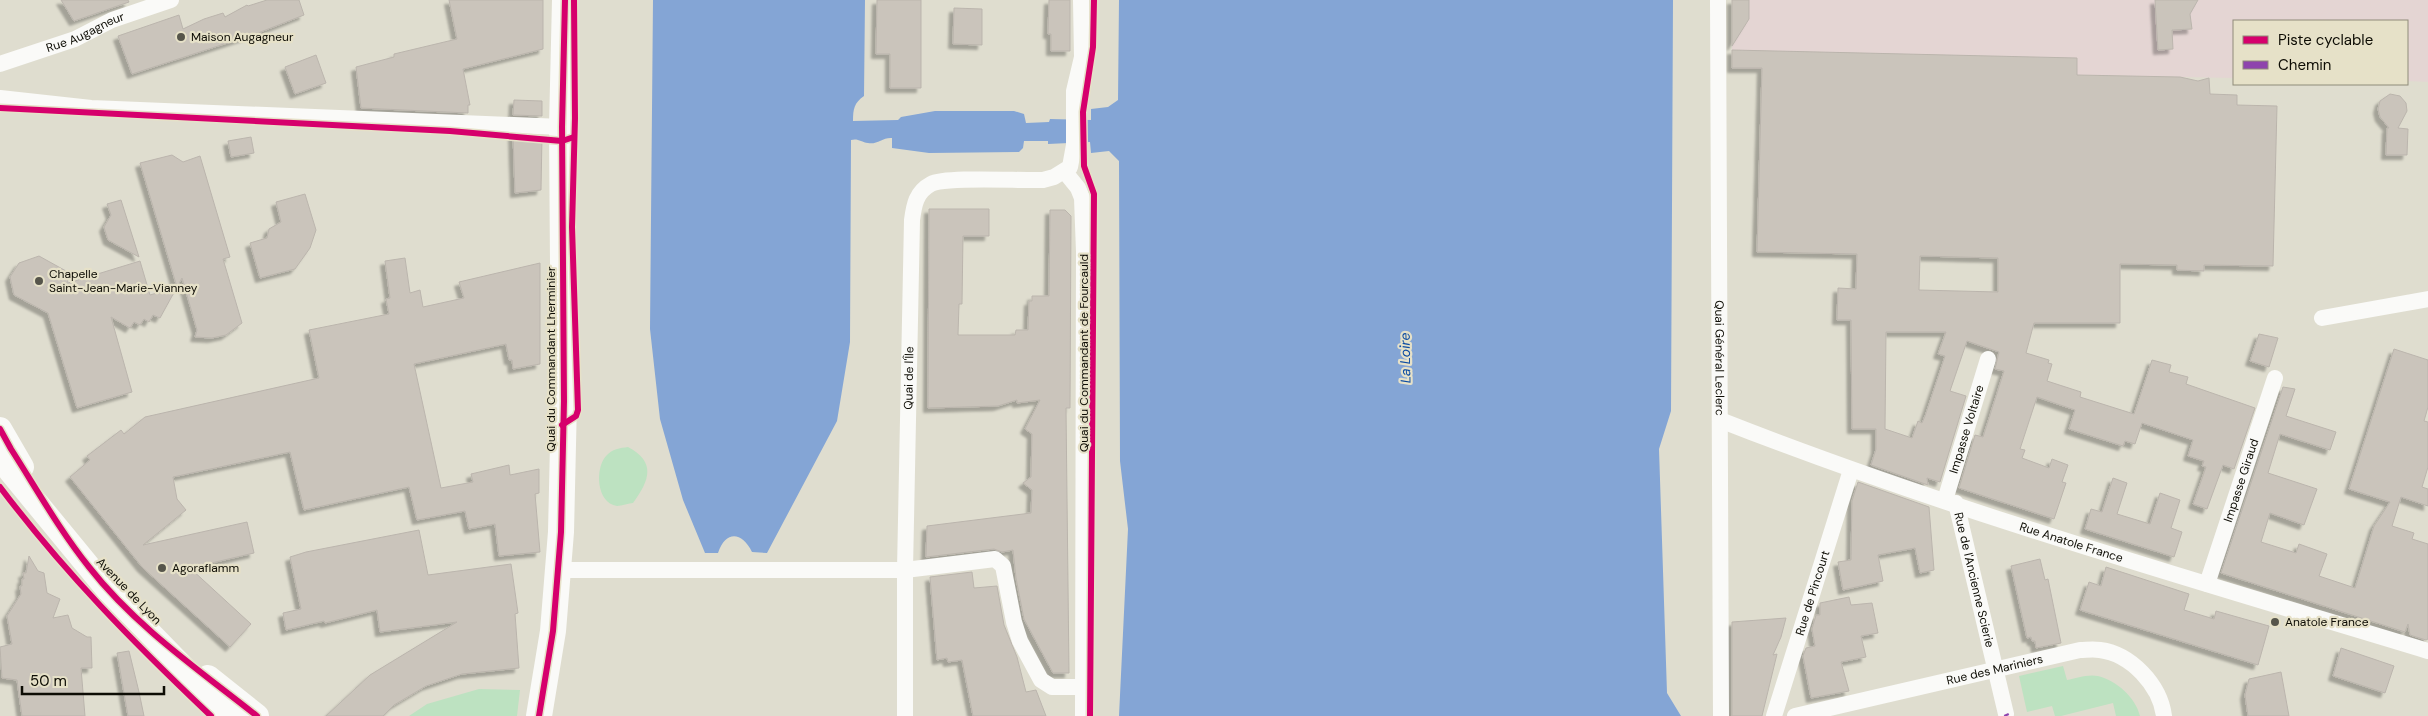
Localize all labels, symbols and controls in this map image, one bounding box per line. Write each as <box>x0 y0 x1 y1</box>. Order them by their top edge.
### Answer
street label: Rue Augagneur <box>44 8 127 56</box>
legend <box>2233 20 2408 85</box>
place label: Maison Augagneur <box>191 29 294 45</box>
text: Piste cyclable <box>2278 30 2373 50</box>
marker: Maison Augagneur <box>175 31 187 43</box>
text: Chemin <box>2278 55 2331 75</box>
street label: Quai du Commandant de Fourcauld <box>1076 254 1092 452</box>
place label: Chapelle Saint-Jean-Marie-Vianney <box>49 266 198 296</box>
street label: Quai du Commandant Lherminier <box>543 266 559 451</box>
marker: Chapelle Saint-Jean-Marie-Vianney <box>33 275 45 287</box>
street label: Quai Général Leclerc <box>1711 300 1728 416</box>
water label: La Loire <box>1396 332 1414 384</box>
street label: Quai de l'Île <box>900 346 917 410</box>
street label: Impasse Voltaire <box>1946 383 1988 476</box>
street label: Impasse Giraud <box>2220 437 2262 524</box>
street label: Rue de l'Ancienne Scierie <box>1950 511 1998 649</box>
street label: Rue Anatole France <box>2017 518 2125 566</box>
street label: Rue de Pincourt <box>1792 548 1833 637</box>
street label: Avenue de Lyon <box>93 554 165 628</box>
place label: Agoraflamm <box>172 560 239 576</box>
marker: Agoraflamm <box>156 562 168 574</box>
place label: Anatole France <box>2285 614 2369 630</box>
marker: Anatole France <box>2269 616 2281 628</box>
street label: Rue des Mariniers <box>1945 651 2045 689</box>
scale bar <box>22 664 165 696</box>
text: 50 m <box>30 671 67 691</box>

